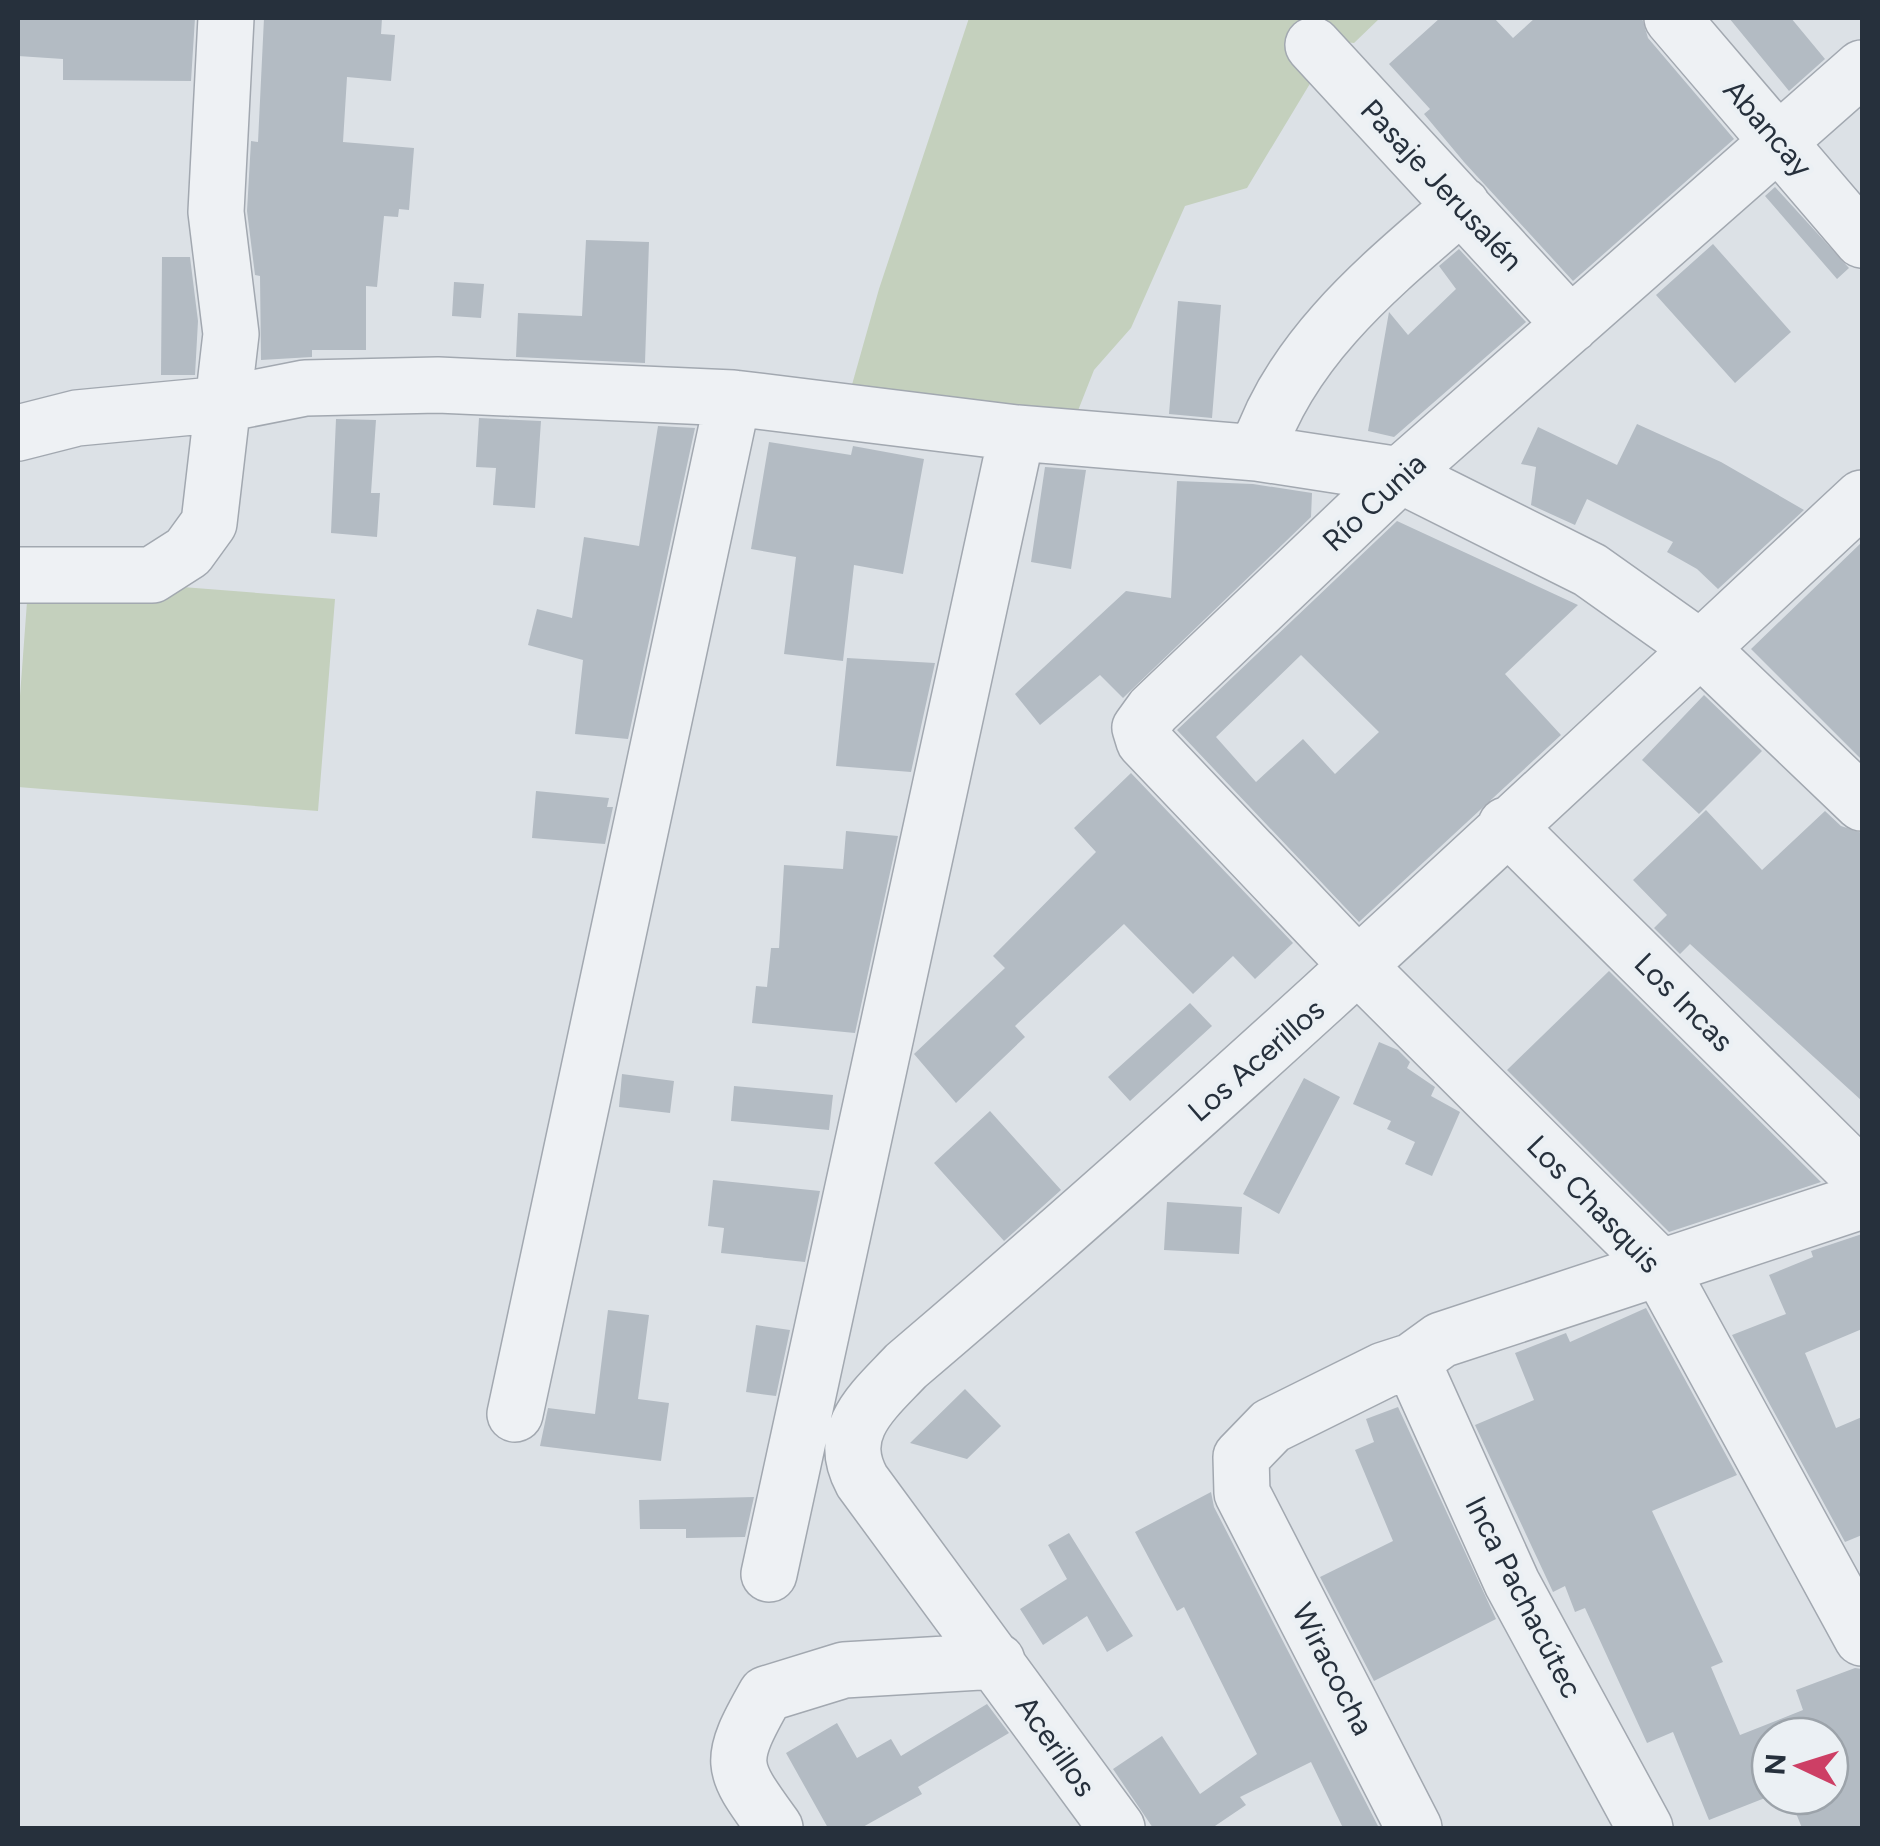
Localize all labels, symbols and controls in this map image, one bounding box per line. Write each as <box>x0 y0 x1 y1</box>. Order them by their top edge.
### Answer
street label: Abancay <box>1716 72 1820 184</box>
street label: Pasaje Jerusalén <box>1353 91 1531 279</box>
street label: Río Cunia <box>1315 445 1433 559</box>
street label: Los Incas <box>1627 945 1741 1059</box>
street label: Los Acerillos <box>1180 991 1332 1129</box>
street label: Los Chasquis <box>1519 1127 1669 1281</box>
street label: Inca Pachacútec <box>1457 1490 1591 1704</box>
street label: Wiracocha <box>1284 1597 1382 1741</box>
street label: Acerillos <box>1008 1689 1104 1803</box>
north arrow <box>1750 1716 1850 1816</box>
text: N <box>1757 1752 1793 1776</box>

